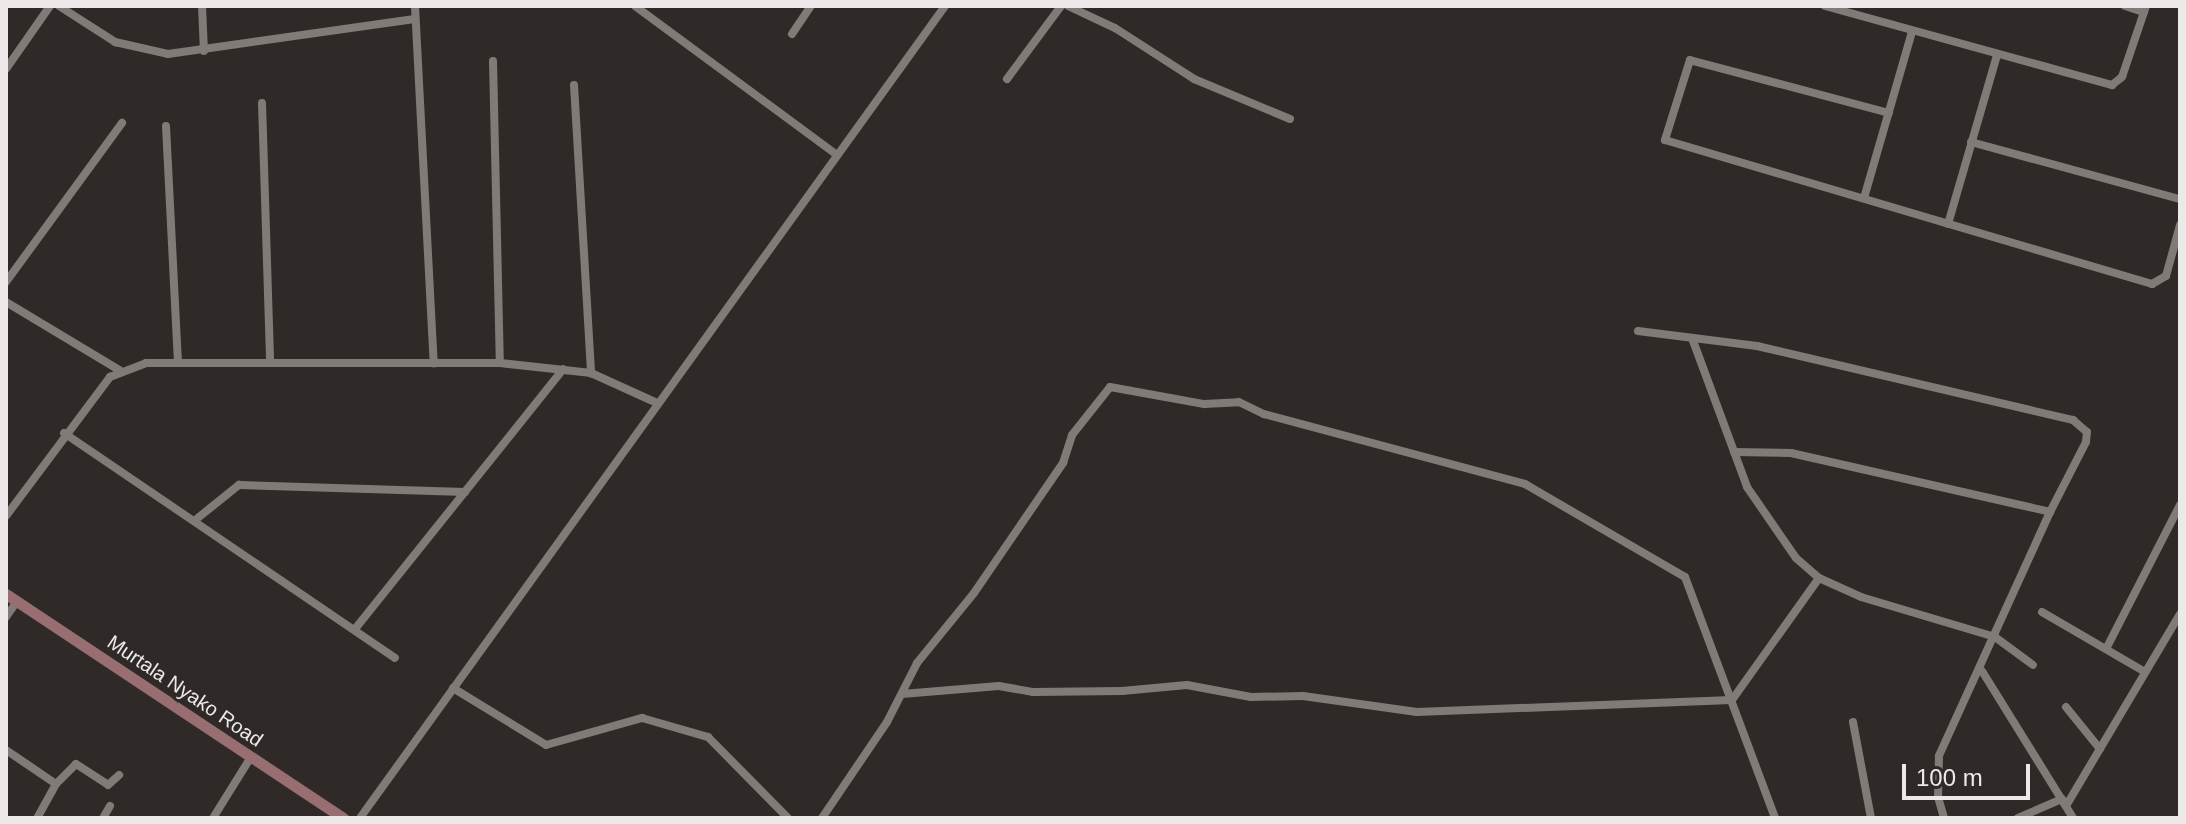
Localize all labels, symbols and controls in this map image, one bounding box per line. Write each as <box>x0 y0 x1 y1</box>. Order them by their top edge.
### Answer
street label: Murtala Nyako Road <box>103 630 267 752</box>
scale bar <box>1906 748 2034 798</box>
text: 100 m <box>1916 764 1983 791</box>

